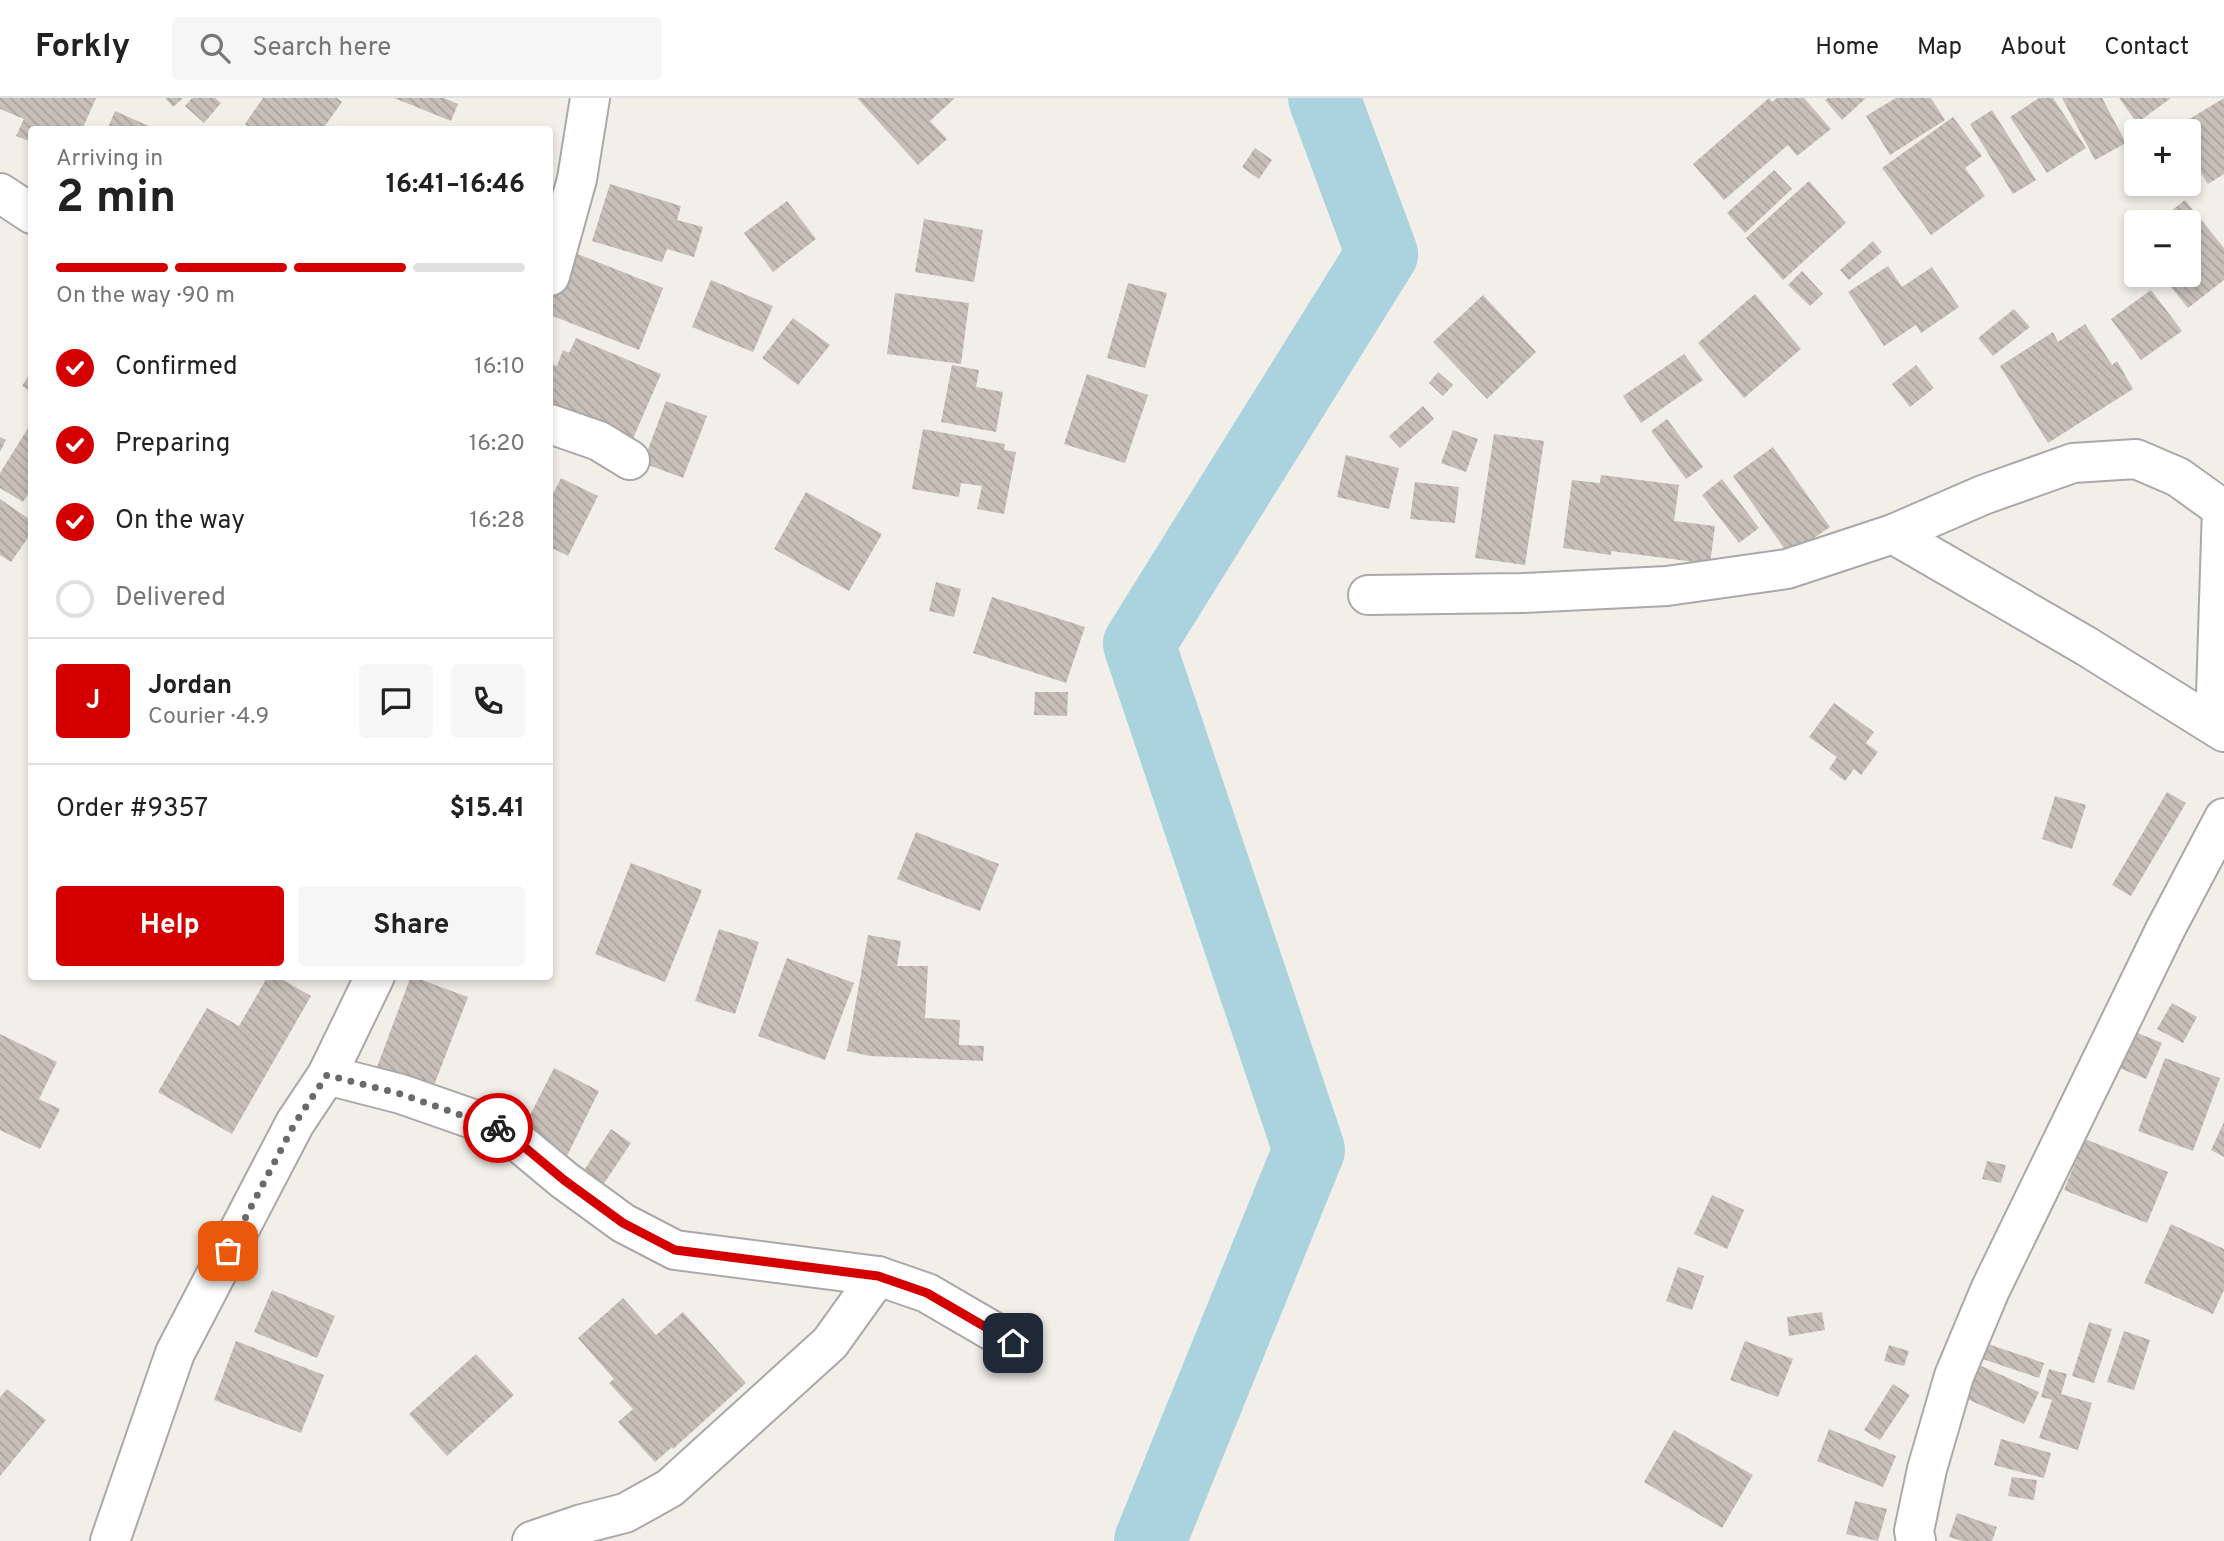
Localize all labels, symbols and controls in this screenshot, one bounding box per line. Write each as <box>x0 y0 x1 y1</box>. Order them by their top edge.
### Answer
search box <box>172 17 662 80</box>
text: Forkly <box>35 27 130 69</box>
icon: search <box>196 29 234 67</box>
text: Search here <box>252 32 391 65</box>
text: Home <box>1815 33 1879 63</box>
text: Map <box>1917 33 1962 63</box>
text: About <box>2000 33 2066 63</box>
text: Contact <box>2104 33 2189 63</box>
map controls <box>2124 119 2201 287</box>
button: + <box>2124 119 2201 196</box>
text: Arriving in <box>56 145 163 174</box>
text: 16:41–16:46 <box>386 169 525 202</box>
text: 2 min <box>56 170 176 229</box>
button: − <box>2124 210 2201 287</box>
text: On the way · 90 m <box>56 282 235 311</box>
icon: check <box>56 349 94 387</box>
text: Confirmed <box>115 351 238 384</box>
text: 16:10 <box>474 353 525 382</box>
icon: check <box>56 426 94 464</box>
text: Preparing <box>115 428 230 461</box>
text: 16:20 <box>469 430 525 459</box>
icon: check <box>56 503 94 541</box>
text: On the way <box>115 505 245 538</box>
text: 16:28 <box>469 507 525 536</box>
text: Delivered <box>115 582 226 615</box>
button: chat <box>359 664 433 738</box>
button: phone <box>451 664 525 738</box>
text: Jordan <box>148 670 232 703</box>
text: J <box>86 685 100 718</box>
text: Courier · 4.9 <box>148 703 269 732</box>
text: Order #9357 <box>56 793 208 826</box>
text: $15.41 <box>450 793 525 826</box>
button: Help <box>56 886 284 966</box>
button: Share <box>298 886 525 966</box>
courier <box>463 1093 533 1163</box>
icon: bike <box>479 1109 517 1147</box>
pin <box>198 1221 258 1281</box>
icon: bag <box>209 1232 247 1270</box>
pin <box>983 1313 1043 1373</box>
icon: home <box>994 1324 1032 1362</box>

